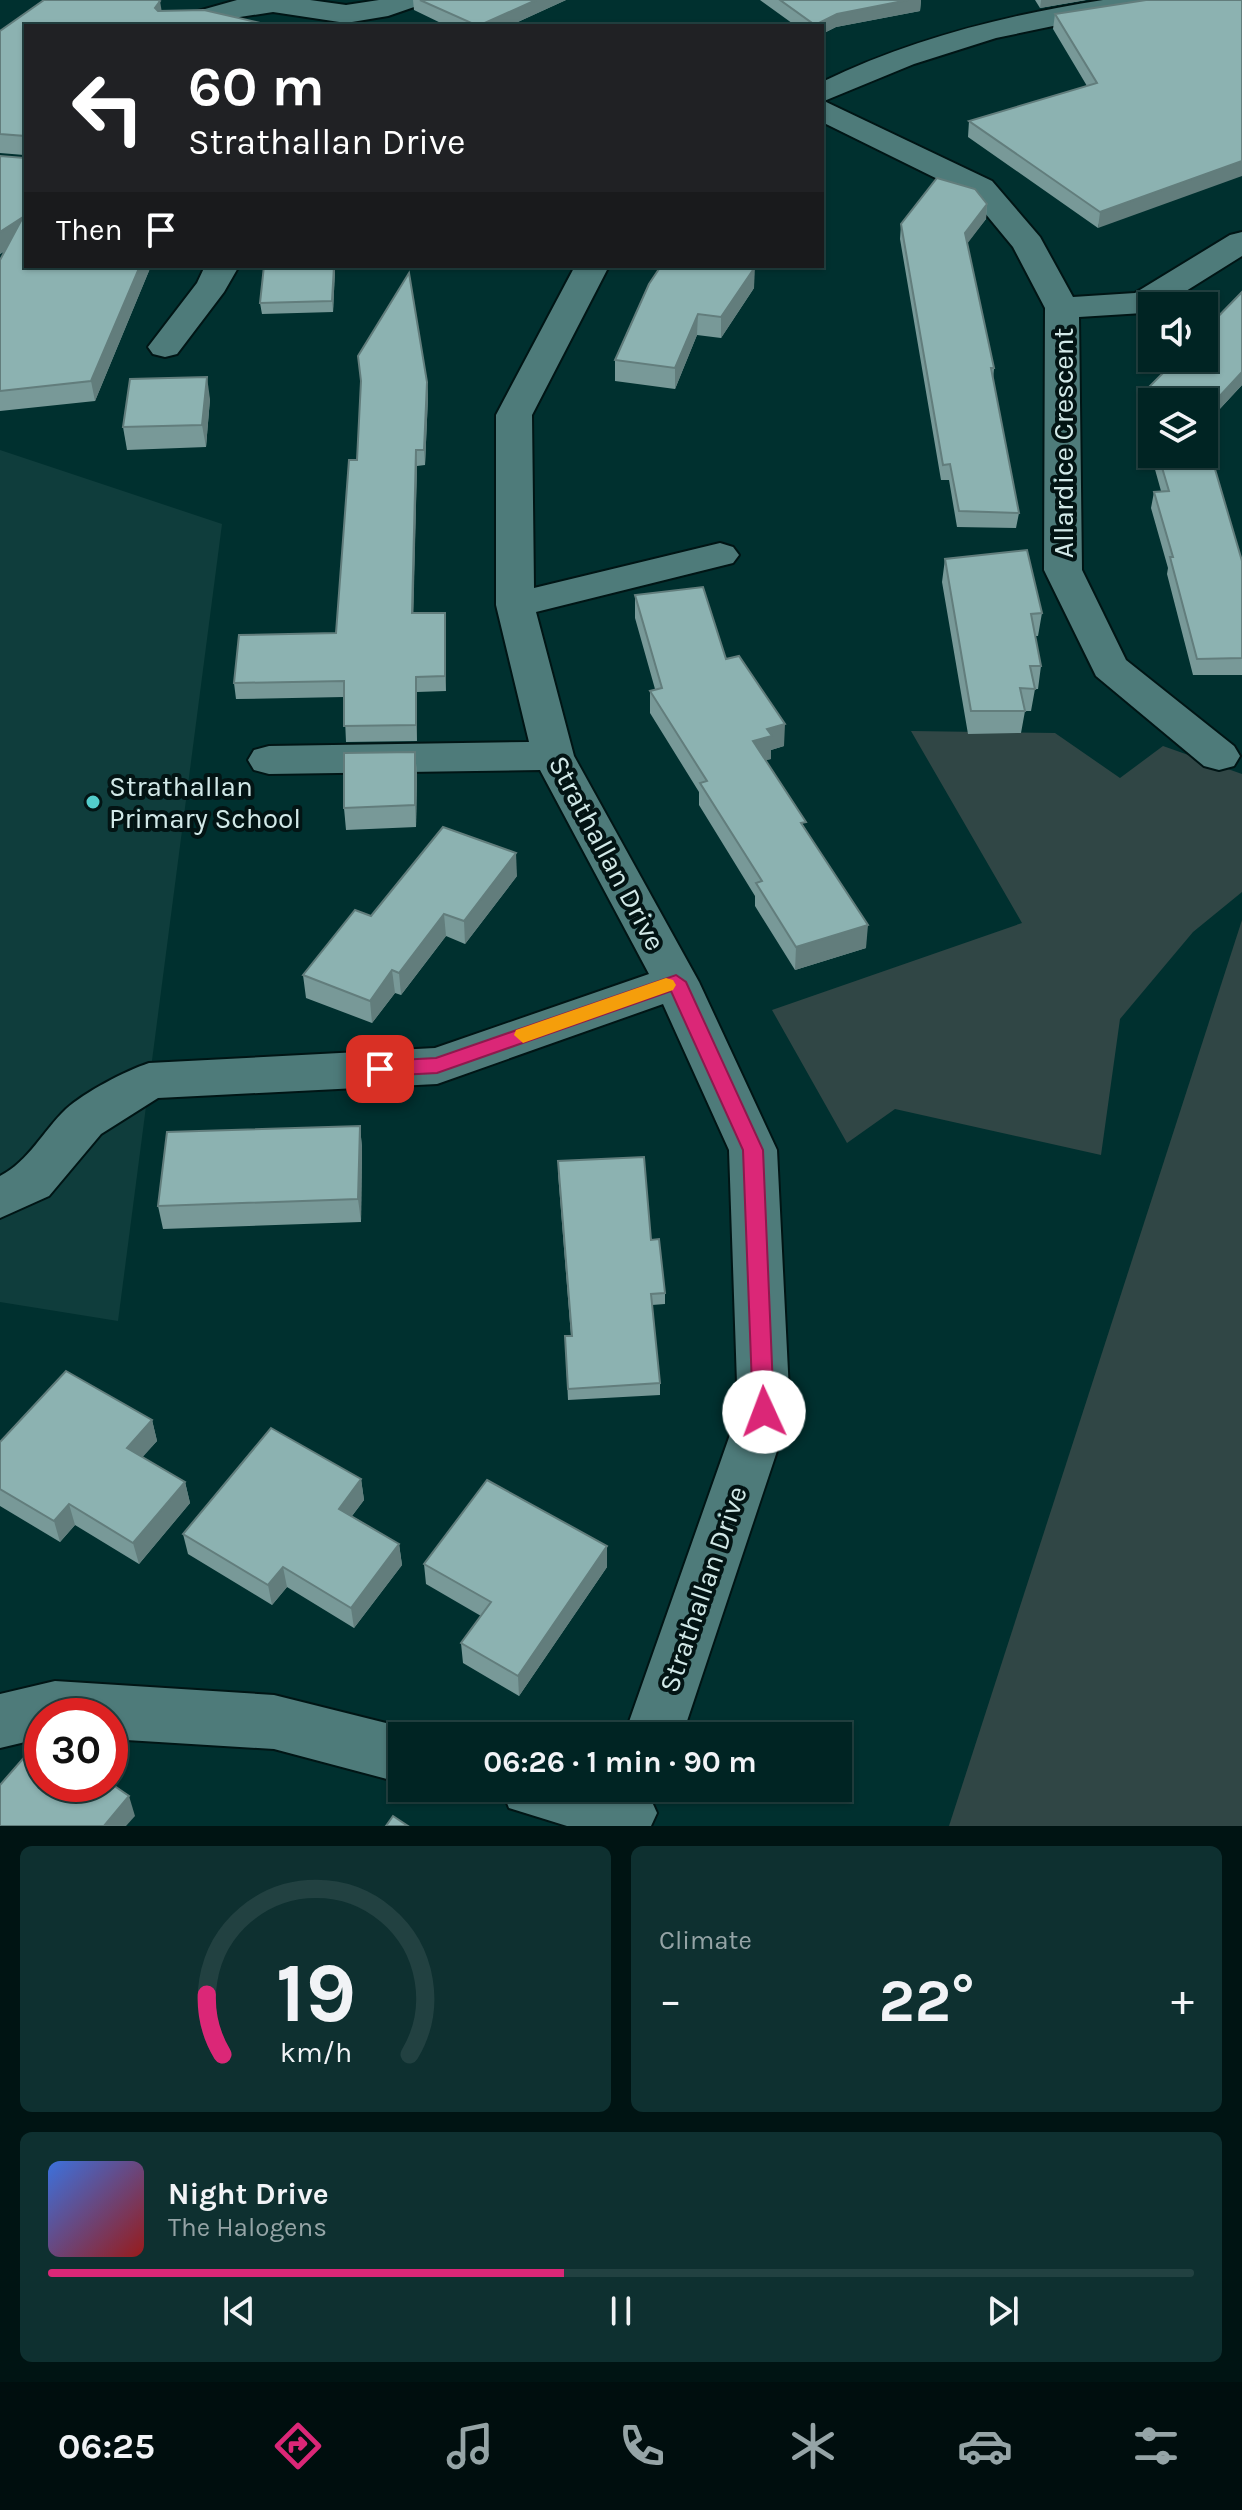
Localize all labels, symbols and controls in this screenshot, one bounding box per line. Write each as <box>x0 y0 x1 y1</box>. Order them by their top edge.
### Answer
text: 60 m <box>188 54 325 119</box>
icon: left <box>56 56 160 160</box>
text: Strathallan Drive <box>188 121 466 163</box>
icon: arrive <box>139 208 183 252</box>
text: Then <box>56 212 123 248</box>
map controls <box>1138 292 1218 468</box>
button: sound <box>1138 292 1218 372</box>
street label: Allardice Crescent <box>1047 328 1080 558</box>
button: layers <box>1138 388 1218 468</box>
street label: Strathallan Drive <box>542 750 672 956</box>
place label: Strathallan Primary School <box>109 770 301 835</box>
marker: Strathallan Primary School <box>84 793 102 811</box>
pin <box>346 1035 414 1103</box>
icon: arrive <box>358 1047 402 1091</box>
position arrow <box>722 1370 806 1454</box>
street label: Strathallan Drive <box>652 1482 754 1696</box>
speed limit sign: 30 <box>24 1698 128 1802</box>
text: 06:26 · 1 min · 90 m <box>483 1744 757 1780</box>
text: Climate <box>659 1925 752 1956</box>
text: 19 <box>275 1945 356 2042</box>
text: 22° <box>879 1966 974 2036</box>
text: − <box>659 1975 682 2026</box>
text: + <box>1171 1975 1194 2026</box>
text: km/h <box>279 2036 352 2069</box>
text: Night Drive <box>168 2176 329 2212</box>
text: The Halogens <box>168 2212 327 2243</box>
icon: previous <box>217 2289 261 2333</box>
icon: pause <box>599 2289 643 2333</box>
icon: next <box>981 2289 1025 2333</box>
icon: directions <box>270 2418 326 2474</box>
icon: music <box>442 2418 498 2474</box>
icon: phone <box>614 2418 670 2474</box>
icon: climate <box>785 2418 841 2474</box>
icon: car <box>957 2418 1013 2474</box>
icon: filters <box>1128 2418 1184 2474</box>
text: 06:25 <box>58 2425 155 2467</box>

